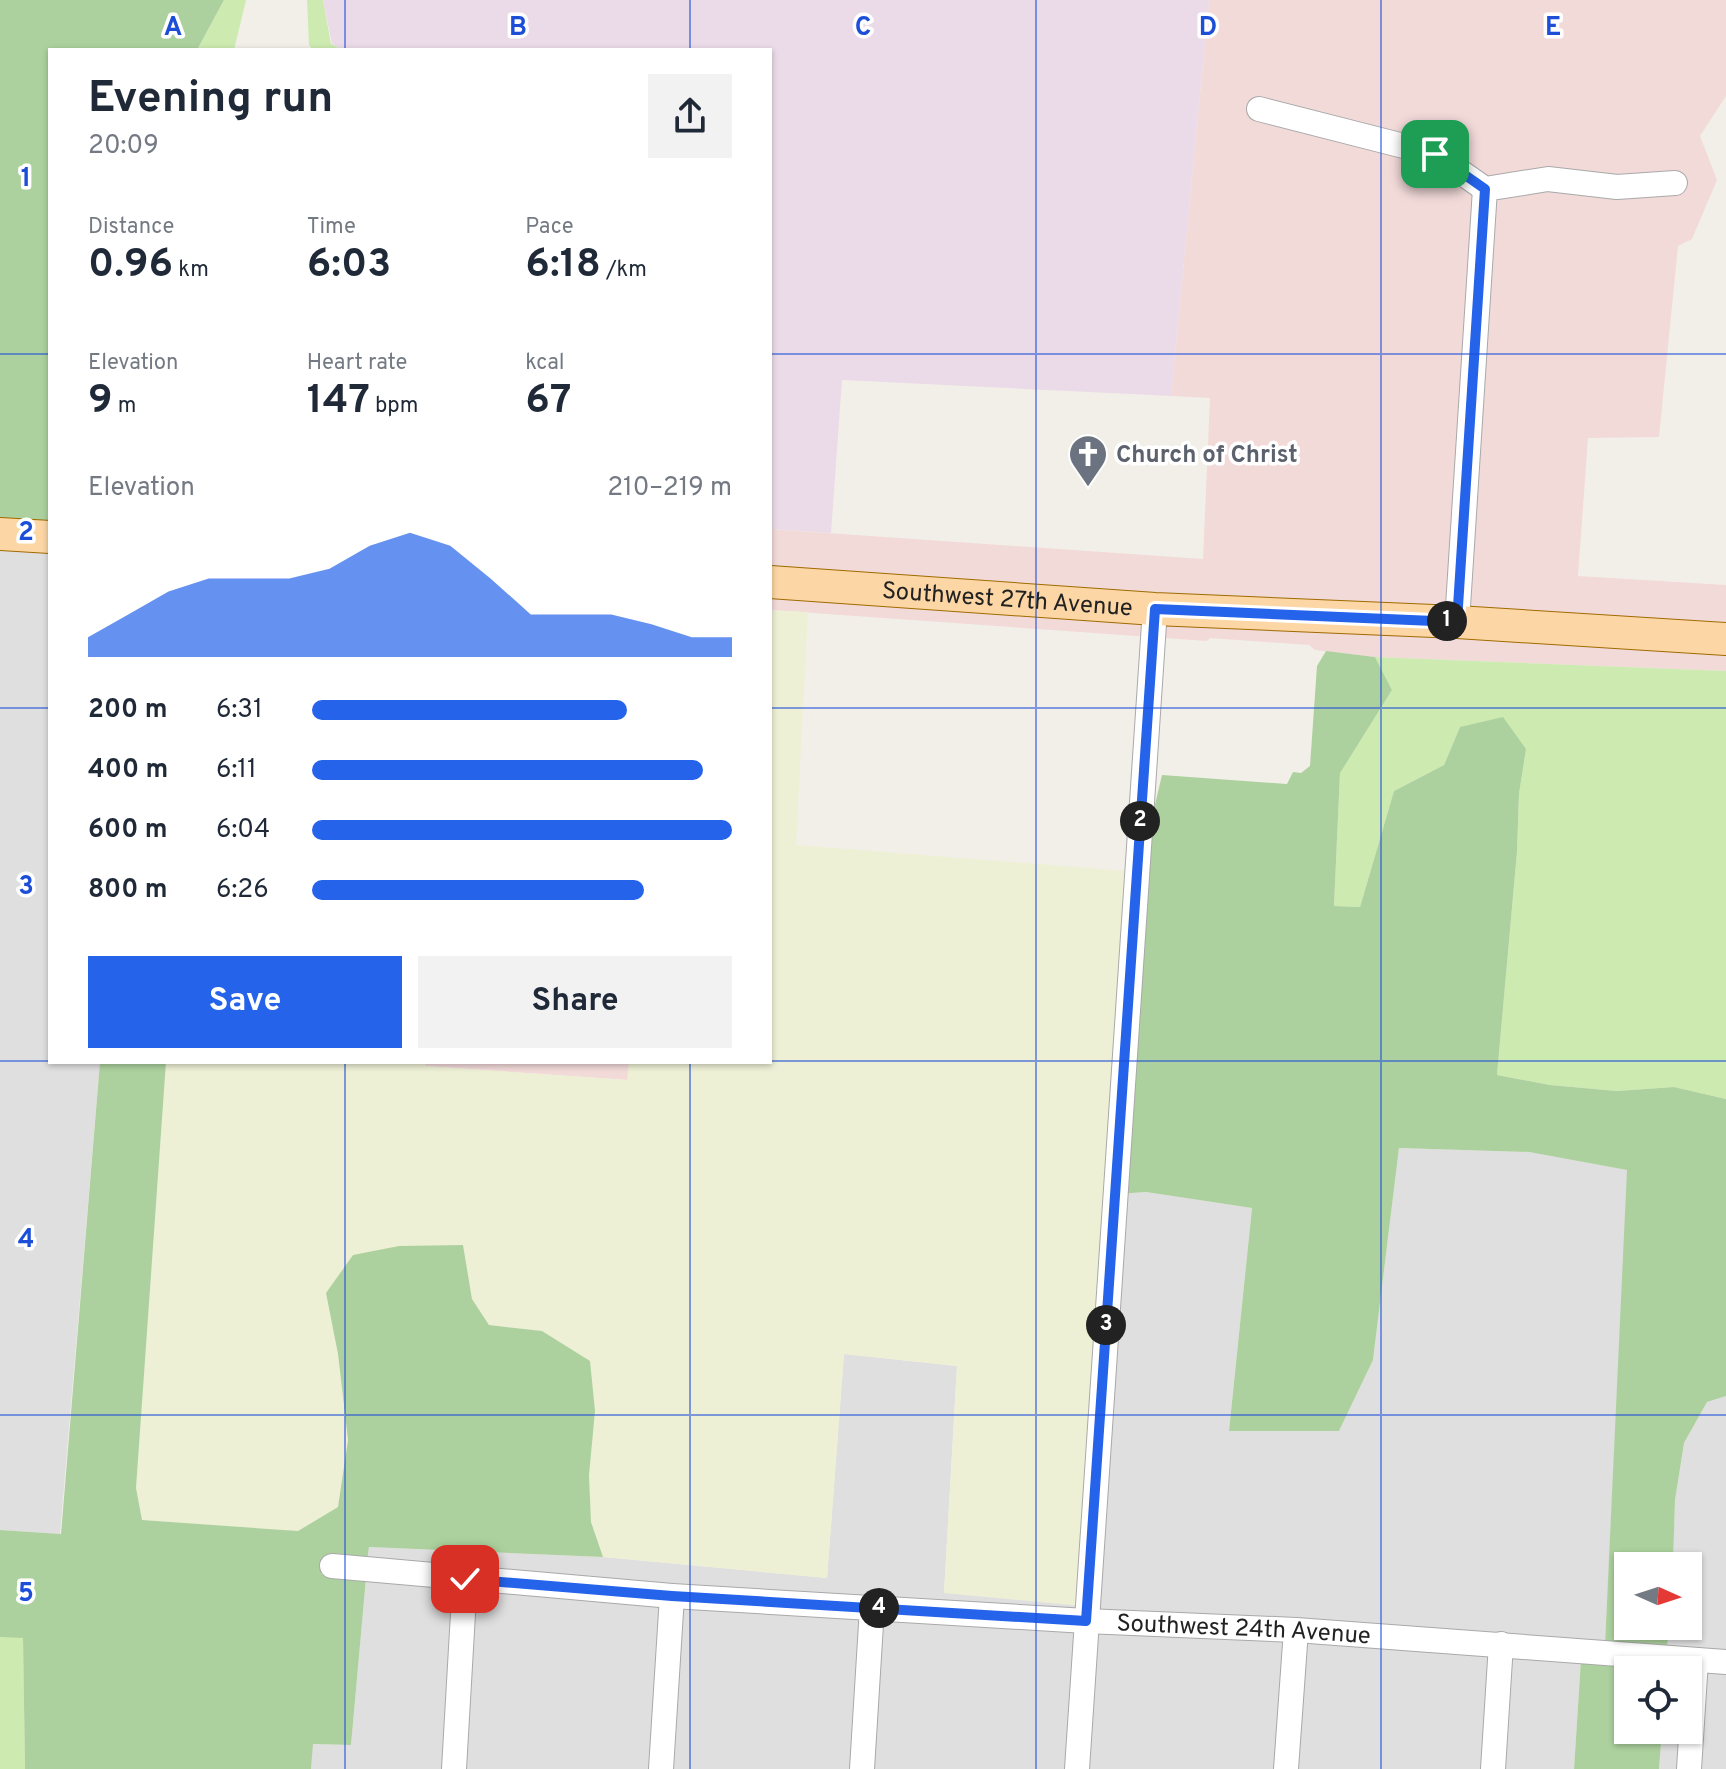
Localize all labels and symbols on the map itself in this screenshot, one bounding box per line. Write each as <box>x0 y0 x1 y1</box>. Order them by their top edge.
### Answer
text: A <box>164 12 182 45</box>
text: B <box>509 12 527 45</box>
text: C <box>855 12 871 45</box>
text: D <box>1199 12 1217 45</box>
text: E <box>1545 12 1561 45</box>
pin <box>1401 120 1469 188</box>
text: 1 <box>21 163 31 196</box>
church icon: Church of Christ <box>1067 433 1109 488</box>
place label: Church of Christ <box>1116 441 1298 471</box>
text: 2 <box>18 517 34 550</box>
street label: Southwest 27th Avenue <box>881 577 1134 624</box>
pin: 1 <box>1427 601 1467 641</box>
pin: 2 <box>1120 801 1160 841</box>
text: 3 <box>18 871 34 904</box>
text: 4 <box>18 1224 34 1257</box>
pin: 3 <box>1086 1305 1126 1345</box>
pin <box>431 1545 499 1613</box>
north arrow <box>1614 1552 1702 1640</box>
text: 5 <box>18 1578 34 1611</box>
pin: 4 <box>859 1588 899 1628</box>
street label: Southwest 24th Avenue <box>1116 1609 1372 1653</box>

